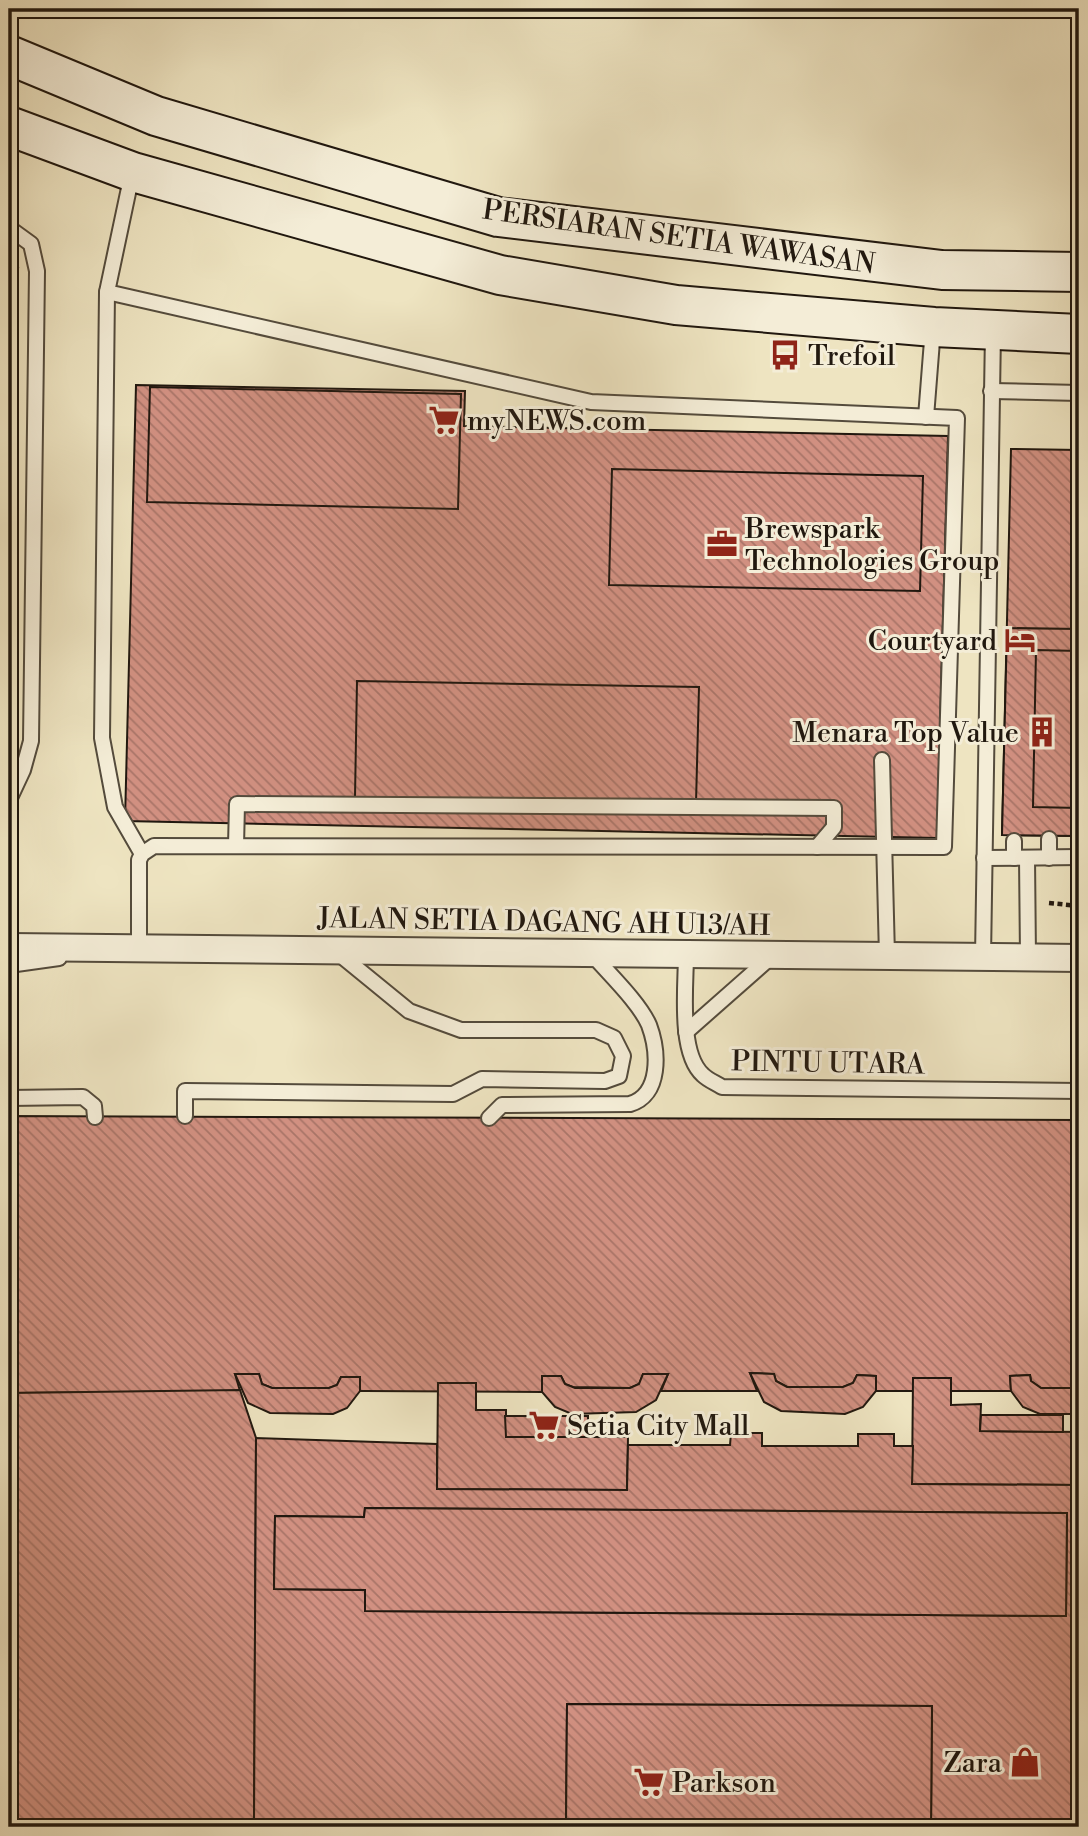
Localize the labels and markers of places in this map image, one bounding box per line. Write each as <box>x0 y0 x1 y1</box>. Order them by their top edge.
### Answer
bus stop icon: Trefoil <box>768 338 802 372</box>
place label: Trefoil <box>808 339 895 374</box>
supermarket icon: myNEWS.com <box>427 403 461 437</box>
place label: myNEWS.com <box>467 404 646 439</box>
place label: Brewspark Technologies Group <box>744 512 1000 579</box>
office icon: Brewspark Technologies Group <box>705 527 739 561</box>
hotel icon: Courtyard <box>1003 623 1037 657</box>
place label: Courtyard <box>868 624 997 659</box>
building icon: Menara Top Value <box>1025 715 1059 749</box>
place label: Menara Top Value <box>792 716 1019 751</box>
supermarket icon: Setia City Mall <box>527 1408 561 1442</box>
place label: Setia City Mall <box>567 1409 749 1444</box>
shop icon: Zara <box>1008 1745 1042 1779</box>
place label: Zara <box>943 1746 1003 1781</box>
supermarket icon: Parkson <box>632 1765 666 1799</box>
place label: Parkson <box>672 1766 776 1801</box>

